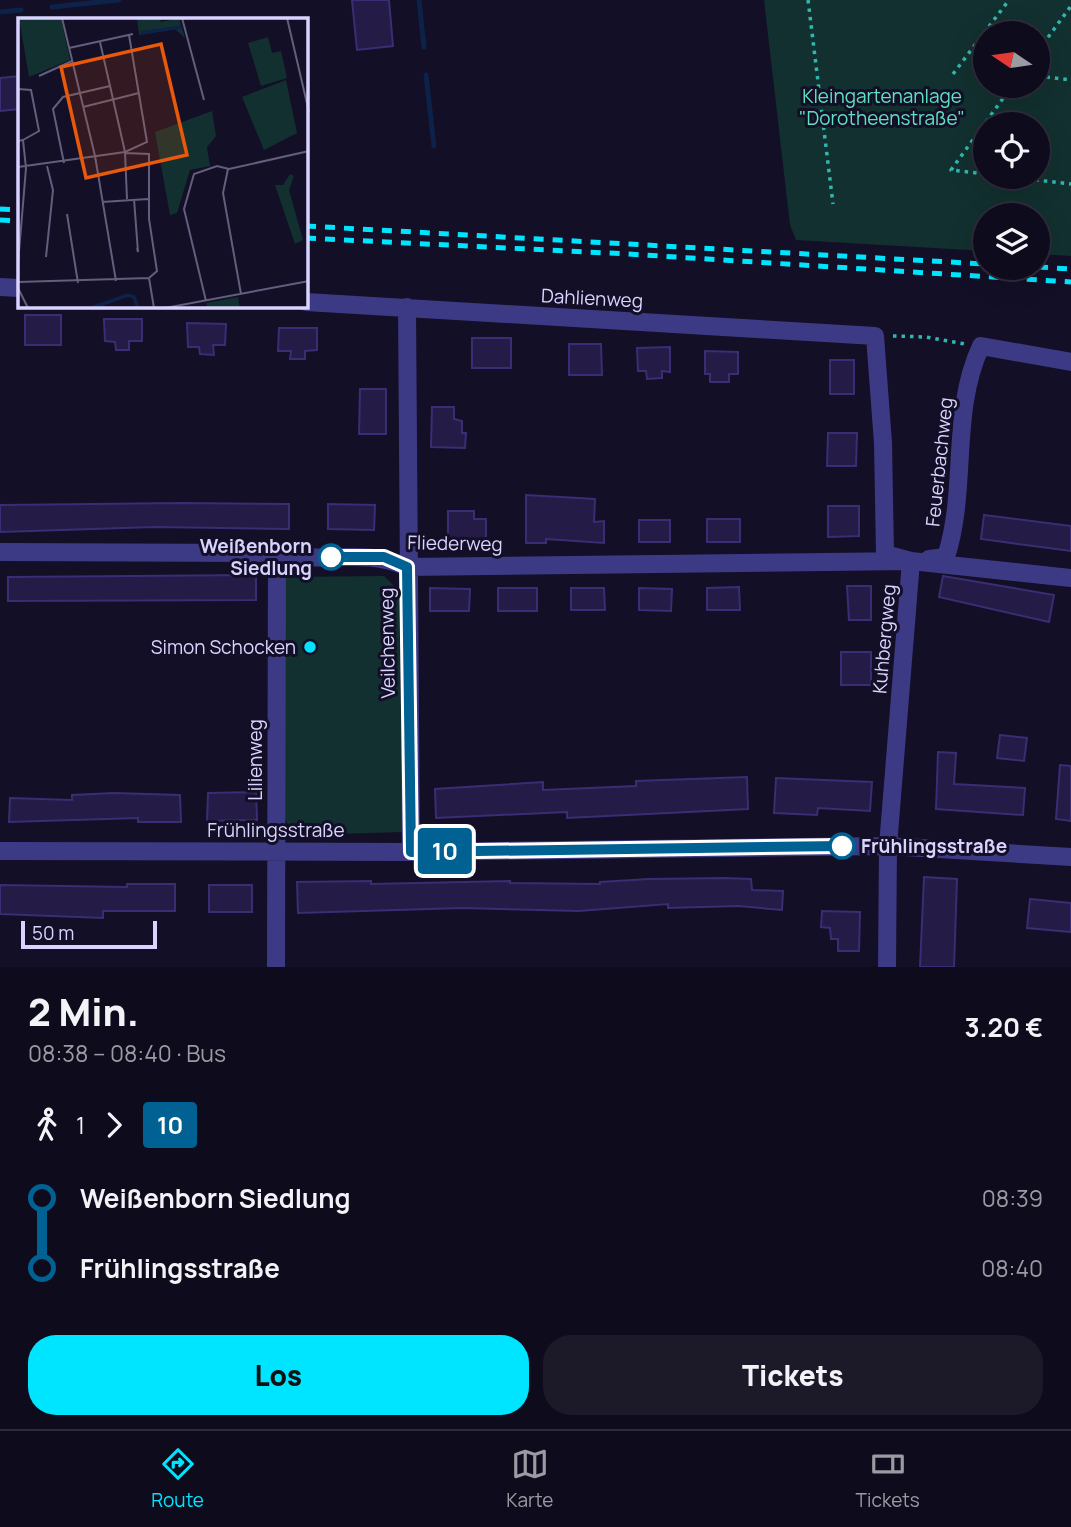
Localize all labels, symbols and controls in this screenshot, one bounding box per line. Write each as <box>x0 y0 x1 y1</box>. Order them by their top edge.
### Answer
inset map <box>18 18 308 308</box>
north arrow <box>973 21 1050 98</box>
map controls <box>973 21 1050 280</box>
park label: Kleingartenanlage "Dorotheenstraße" <box>799 83 965 131</box>
button: locate <box>973 112 1050 189</box>
button: layers <box>973 203 1050 280</box>
street label: Dahlienweg <box>540 282 644 314</box>
street label: Feuerbachweg <box>919 396 959 528</box>
street label: Fliederweg <box>407 529 503 557</box>
place label: Weißenborn Siedlung <box>200 533 312 581</box>
marker: Weißenborn Siedlung <box>318 544 344 570</box>
street label: Kuhbergweg <box>866 583 902 695</box>
street label: Veilchenweg <box>373 587 401 699</box>
place label: Simon Schocken <box>151 634 296 660</box>
marker: Simon Schocken <box>302 639 318 655</box>
street label: Lilienweg <box>242 719 268 801</box>
street label: Frühlingsstraße <box>207 817 345 843</box>
line badge: 10 <box>414 828 476 874</box>
marker: Frühlingsstraße <box>829 833 855 859</box>
place label: Frühlingsstraße <box>861 833 1007 859</box>
text: 10 <box>432 834 458 867</box>
scale bar <box>21 918 158 950</box>
text: 50 m <box>32 920 74 946</box>
text: 2 Min. <box>28 985 139 1037</box>
text: 3.20 € <box>964 1009 1043 1045</box>
text: 08:38 – 08:40 · Bus <box>28 1037 226 1069</box>
icon: walk <box>28 1106 66 1144</box>
icon: forward <box>95 1106 133 1144</box>
text: 10 <box>157 1108 183 1141</box>
text: 1 <box>76 1109 85 1141</box>
text: Weißenborn Siedlung <box>80 1180 351 1216</box>
text: 08:39 <box>982 1182 1043 1214</box>
text: Frühlingsstraße <box>80 1250 280 1286</box>
text: 08:40 <box>981 1252 1043 1284</box>
button: Los <box>28 1335 529 1415</box>
button: Tickets <box>543 1335 1043 1415</box>
tab: Route <box>151 1445 204 1513</box>
tab: Karte <box>506 1445 553 1513</box>
tab: Tickets <box>856 1445 920 1513</box>

